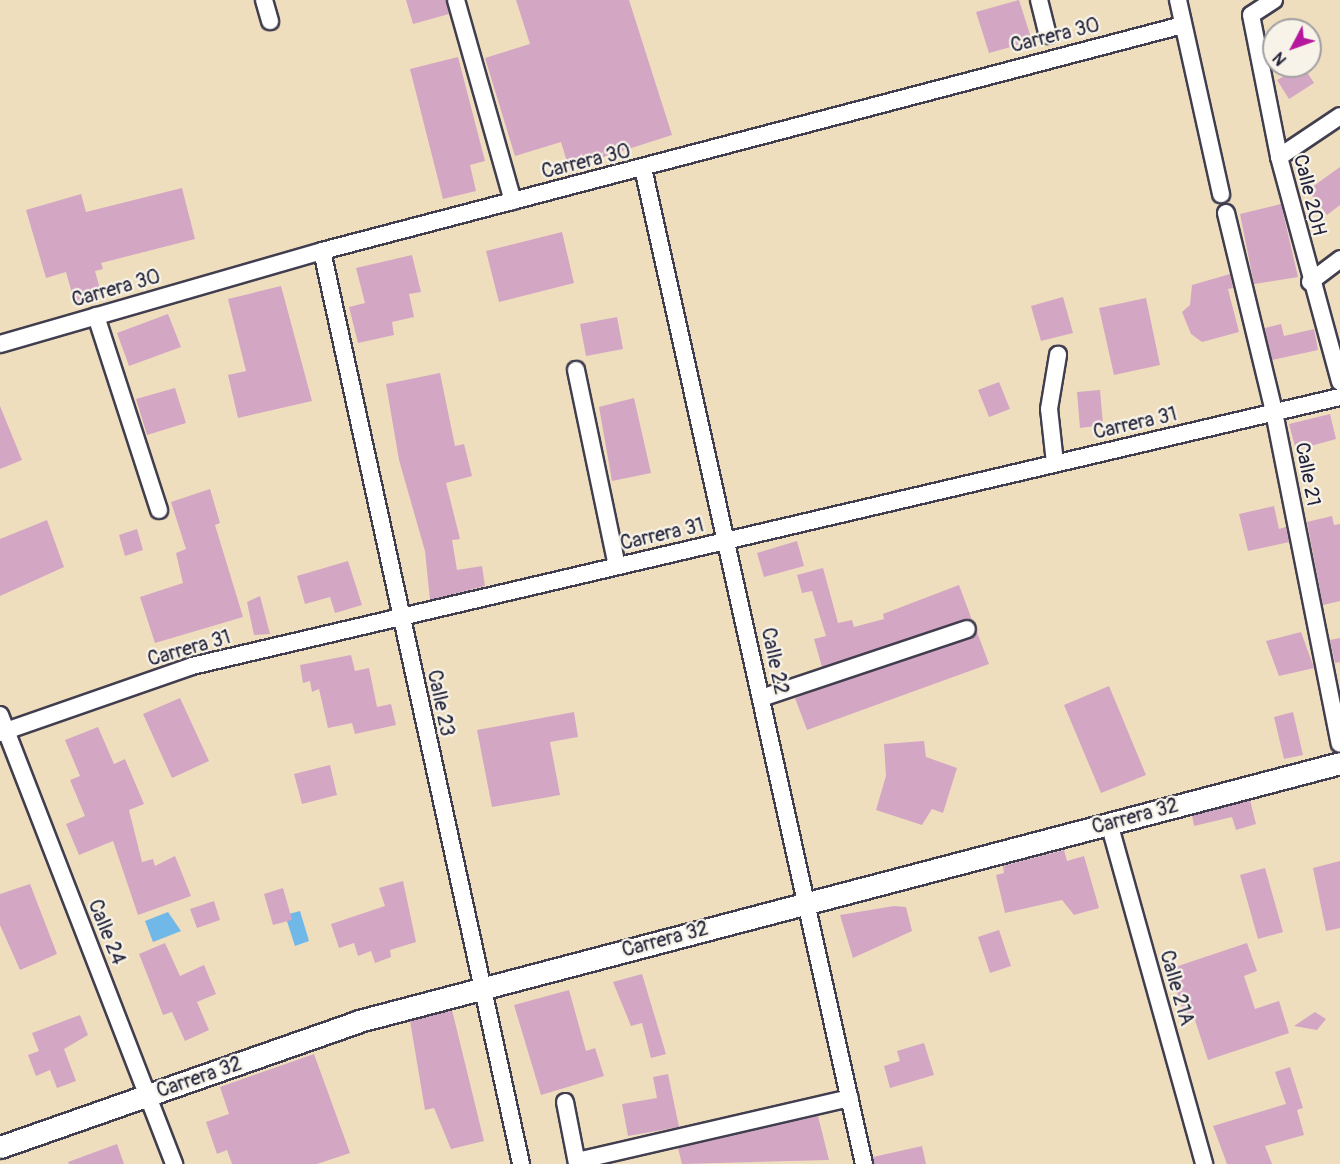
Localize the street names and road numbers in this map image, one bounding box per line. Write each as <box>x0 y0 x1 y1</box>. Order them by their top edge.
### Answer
street label: Carrera 30 <box>1008 12 1102 58</box>
street label: Carrera 30 <box>539 138 633 184</box>
street label: Calle 20H <box>1288 152 1332 238</box>
street label: Carrera 30 <box>69 264 163 312</box>
street label: Carrera 31 <box>1091 402 1179 444</box>
street label: Calle 21 <box>1290 440 1326 508</box>
street label: Carrera 31 <box>618 513 706 555</box>
street label: Carrera 31 <box>145 625 233 671</box>
street label: Calle 22 <box>756 625 794 697</box>
street label: Calle 23 <box>422 668 460 738</box>
street label: Carrera 32 <box>1089 793 1181 839</box>
street label: Calle 24 <box>83 896 131 968</box>
street label: Carrera 32 <box>619 916 711 962</box>
street label: Calle 21A <box>1155 948 1199 1028</box>
street label: Carrera 32 <box>153 1051 245 1103</box>

